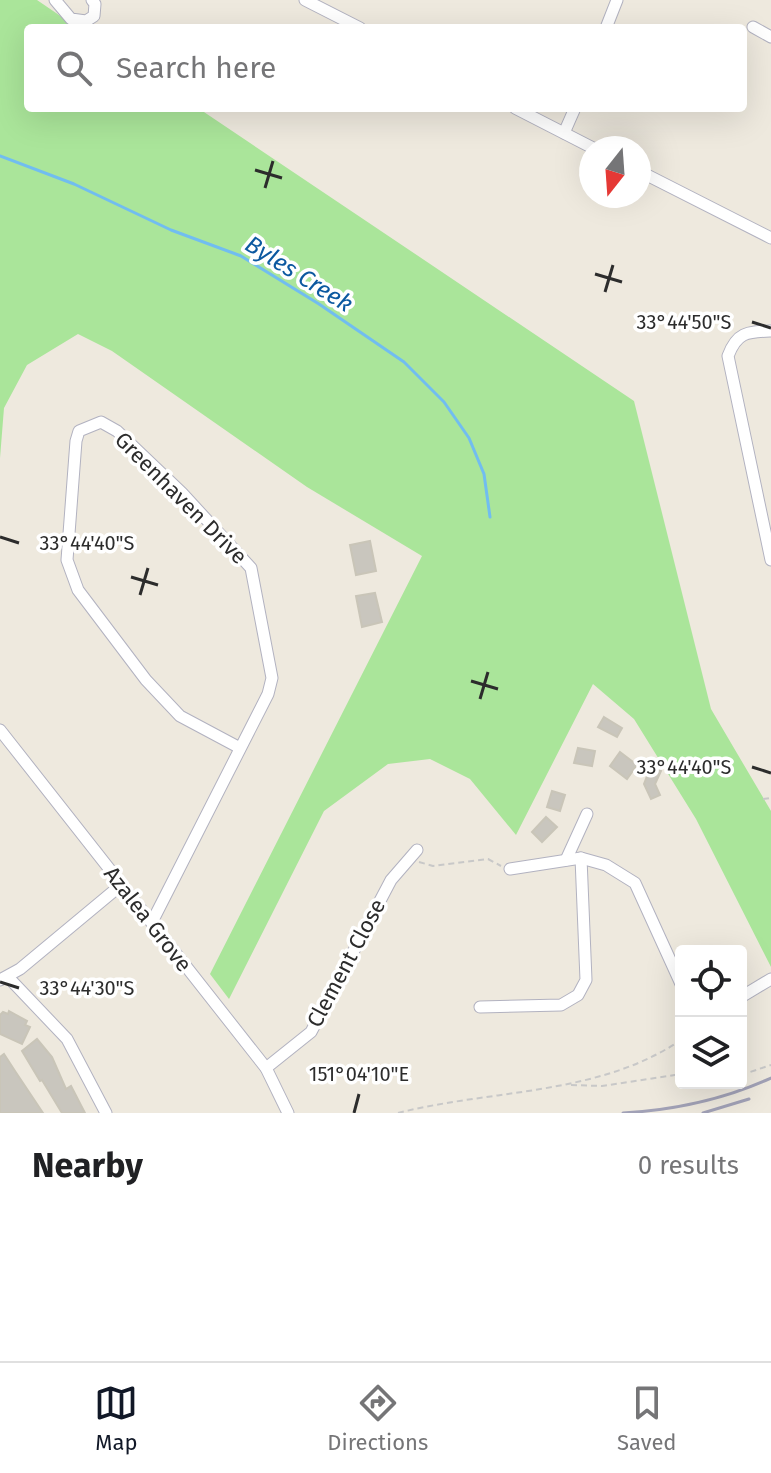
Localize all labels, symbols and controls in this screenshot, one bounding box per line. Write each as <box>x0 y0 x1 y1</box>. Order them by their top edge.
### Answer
search box <box>24 24 747 112</box>
icon: search <box>52 46 96 90</box>
text: Search here <box>116 50 276 86</box>
north arrow <box>579 136 651 208</box>
water label: Byles Creek <box>240 230 358 318</box>
text: 33°44'50"S <box>637 310 732 334</box>
street label: Greenhaven Drive <box>109 426 253 570</box>
text: 33°44'40"S <box>40 531 134 555</box>
text: 33°44'40"S <box>637 755 731 779</box>
street label: Azalea Grove <box>98 861 198 977</box>
street label: Clement Close <box>301 894 391 1032</box>
map controls <box>675 945 747 1089</box>
button: locate <box>675 945 747 1017</box>
text: 33°44'30"S <box>40 976 135 1000</box>
button: layers <box>675 1017 747 1089</box>
text: 151°04'10"E <box>309 1062 409 1086</box>
text: Nearby <box>32 1145 143 1186</box>
text: 0 results <box>638 1150 739 1181</box>
tab: Map <box>94 1381 138 1456</box>
tab: Directions <box>327 1381 428 1456</box>
tab: Saved <box>617 1381 677 1456</box>

